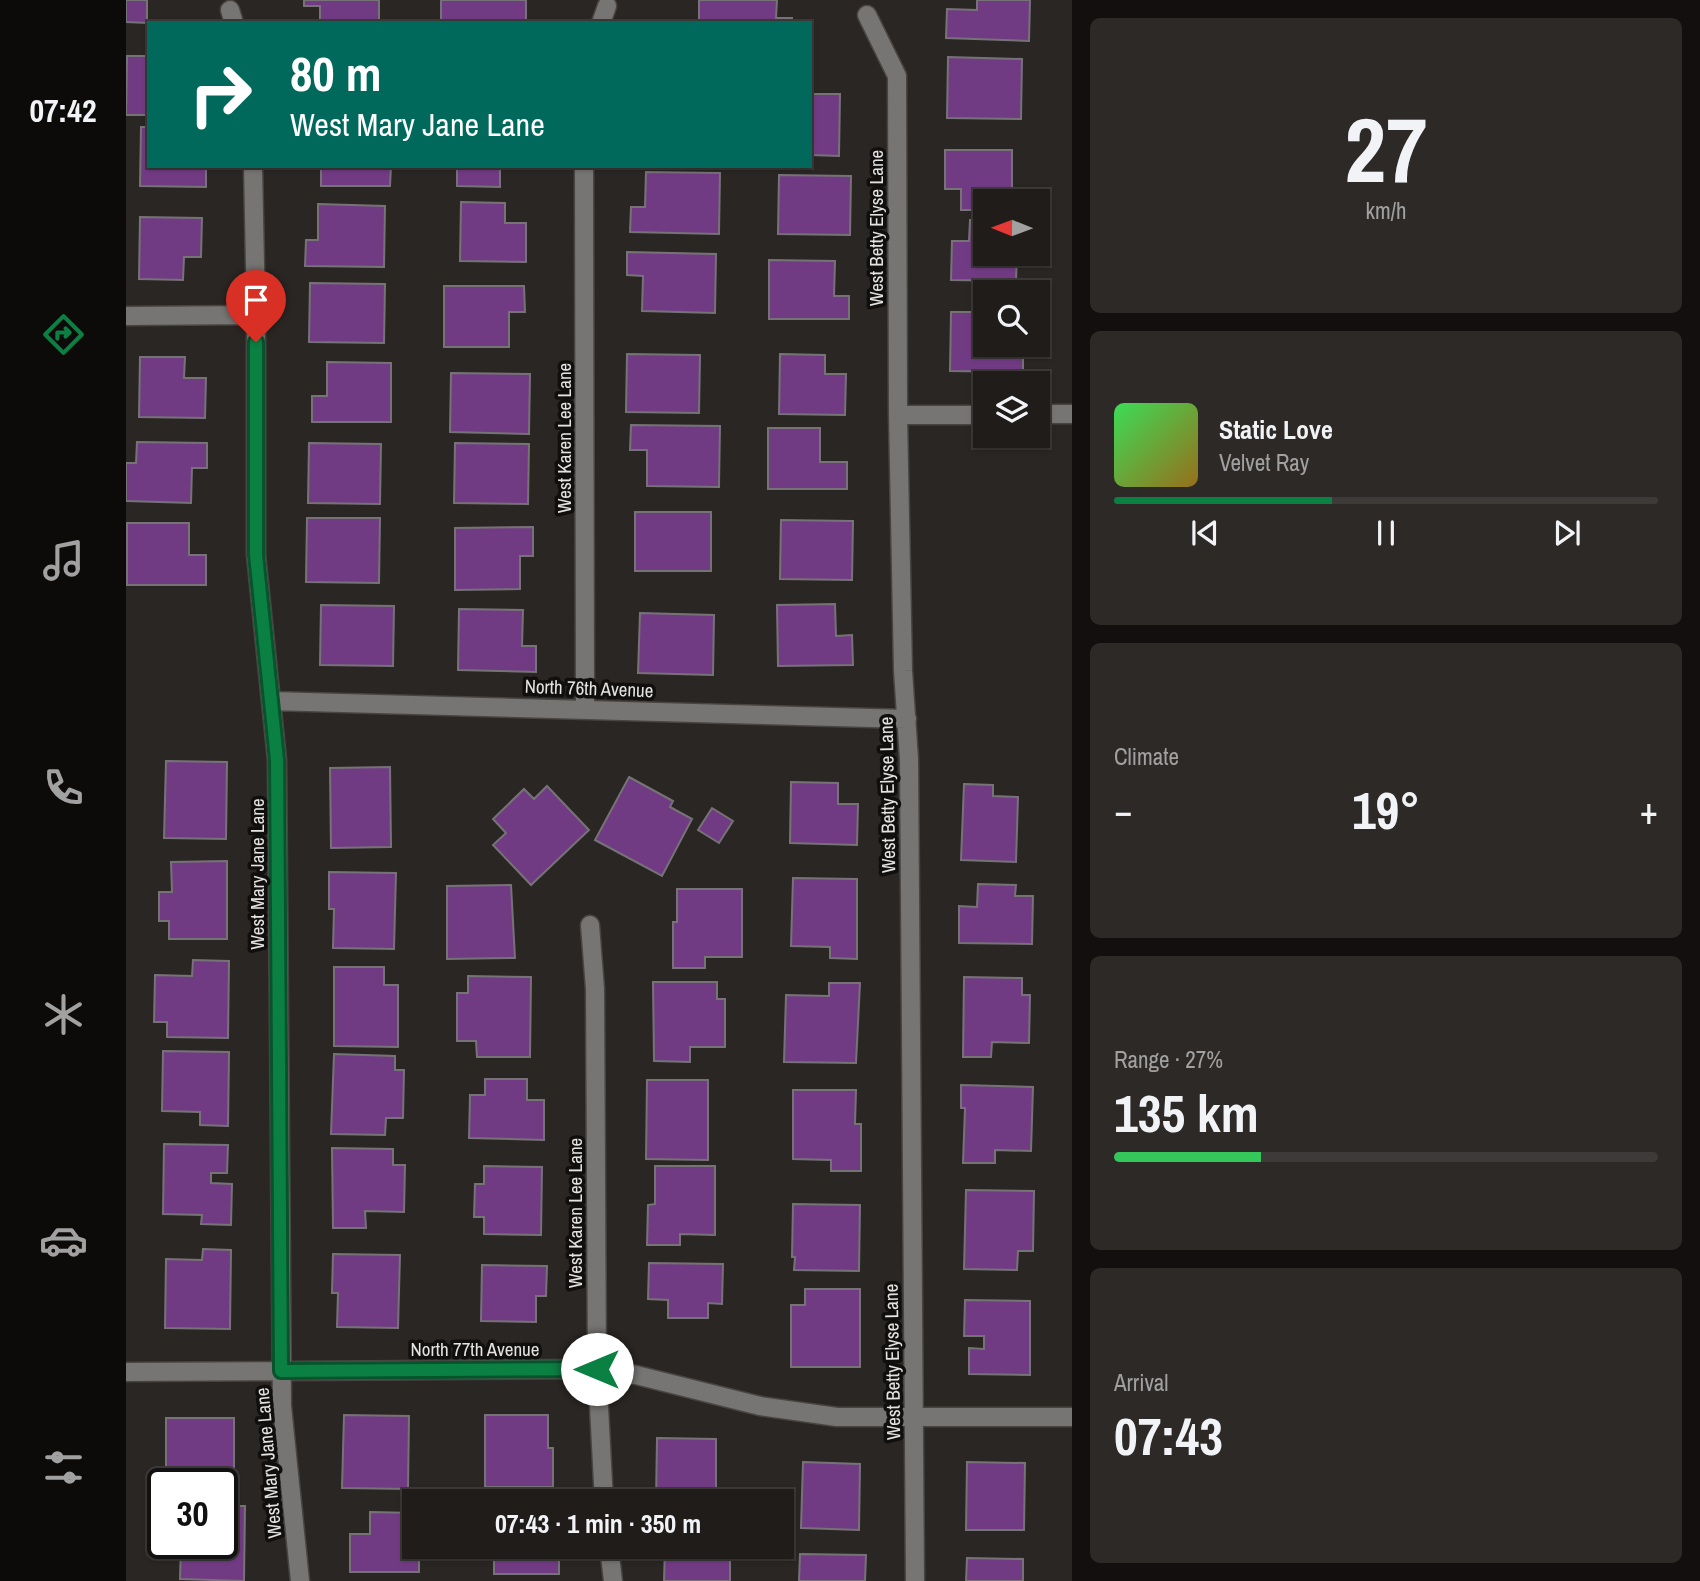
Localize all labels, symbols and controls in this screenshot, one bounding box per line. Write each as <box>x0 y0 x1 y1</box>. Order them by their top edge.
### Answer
text: 80 m <box>290 40 382 106</box>
icon: right <box>175 49 266 140</box>
text: 27 <box>1345 88 1428 210</box>
text: 07:42 <box>29 89 97 132</box>
text: West Mary Jane Lane <box>290 103 545 146</box>
street label: West Betty Elyse Lane <box>863 150 889 306</box>
north arrow <box>973 189 1050 266</box>
map controls <box>973 189 1050 448</box>
text: km/h <box>1366 195 1406 226</box>
pin <box>226 270 286 342</box>
button: search <box>973 280 1050 357</box>
icon: arrive <box>237 281 275 319</box>
icon: directions <box>39 310 88 359</box>
street label: West Karen Lee Lane <box>551 363 577 513</box>
button: layers <box>973 371 1050 448</box>
text: Static Love <box>1219 412 1333 447</box>
text: Velvet Ray <box>1219 447 1309 478</box>
icon: previous <box>1186 514 1224 552</box>
icon: pause <box>1367 514 1405 552</box>
icon: next <box>1548 514 1586 552</box>
icon: music <box>39 536 88 585</box>
street label: North 76th Avenue <box>524 673 654 703</box>
street label: West Betty Elyse Lane <box>873 717 901 873</box>
text: Climate <box>1114 741 1179 772</box>
icon: phone <box>39 763 88 812</box>
text: 19° <box>1352 775 1420 845</box>
text: − <box>1114 785 1132 836</box>
text: + <box>1640 785 1658 836</box>
street label: West Mary Jane Lane <box>244 798 270 950</box>
icon: climate <box>39 990 88 1039</box>
text: Range · 27% <box>1114 1044 1223 1075</box>
text: 135 km <box>1114 1078 1259 1148</box>
street label: West Karen Lee Lane <box>562 1138 588 1288</box>
icon: car <box>39 1216 88 1265</box>
street label: West Betty Elyse Lane <box>878 1284 906 1440</box>
position arrow <box>560 1332 634 1406</box>
street label: North 77th Avenue <box>411 1336 539 1362</box>
text: Arrival <box>1114 1367 1169 1398</box>
street label: West Mary Jane Lane <box>248 1387 288 1539</box>
text: 07:43 <box>1114 1401 1223 1471</box>
icon: filters <box>39 1443 88 1492</box>
speed limit sign: 30 <box>147 1468 238 1559</box>
text: 07:43 · 1 min · 350 m <box>495 1506 701 1541</box>

